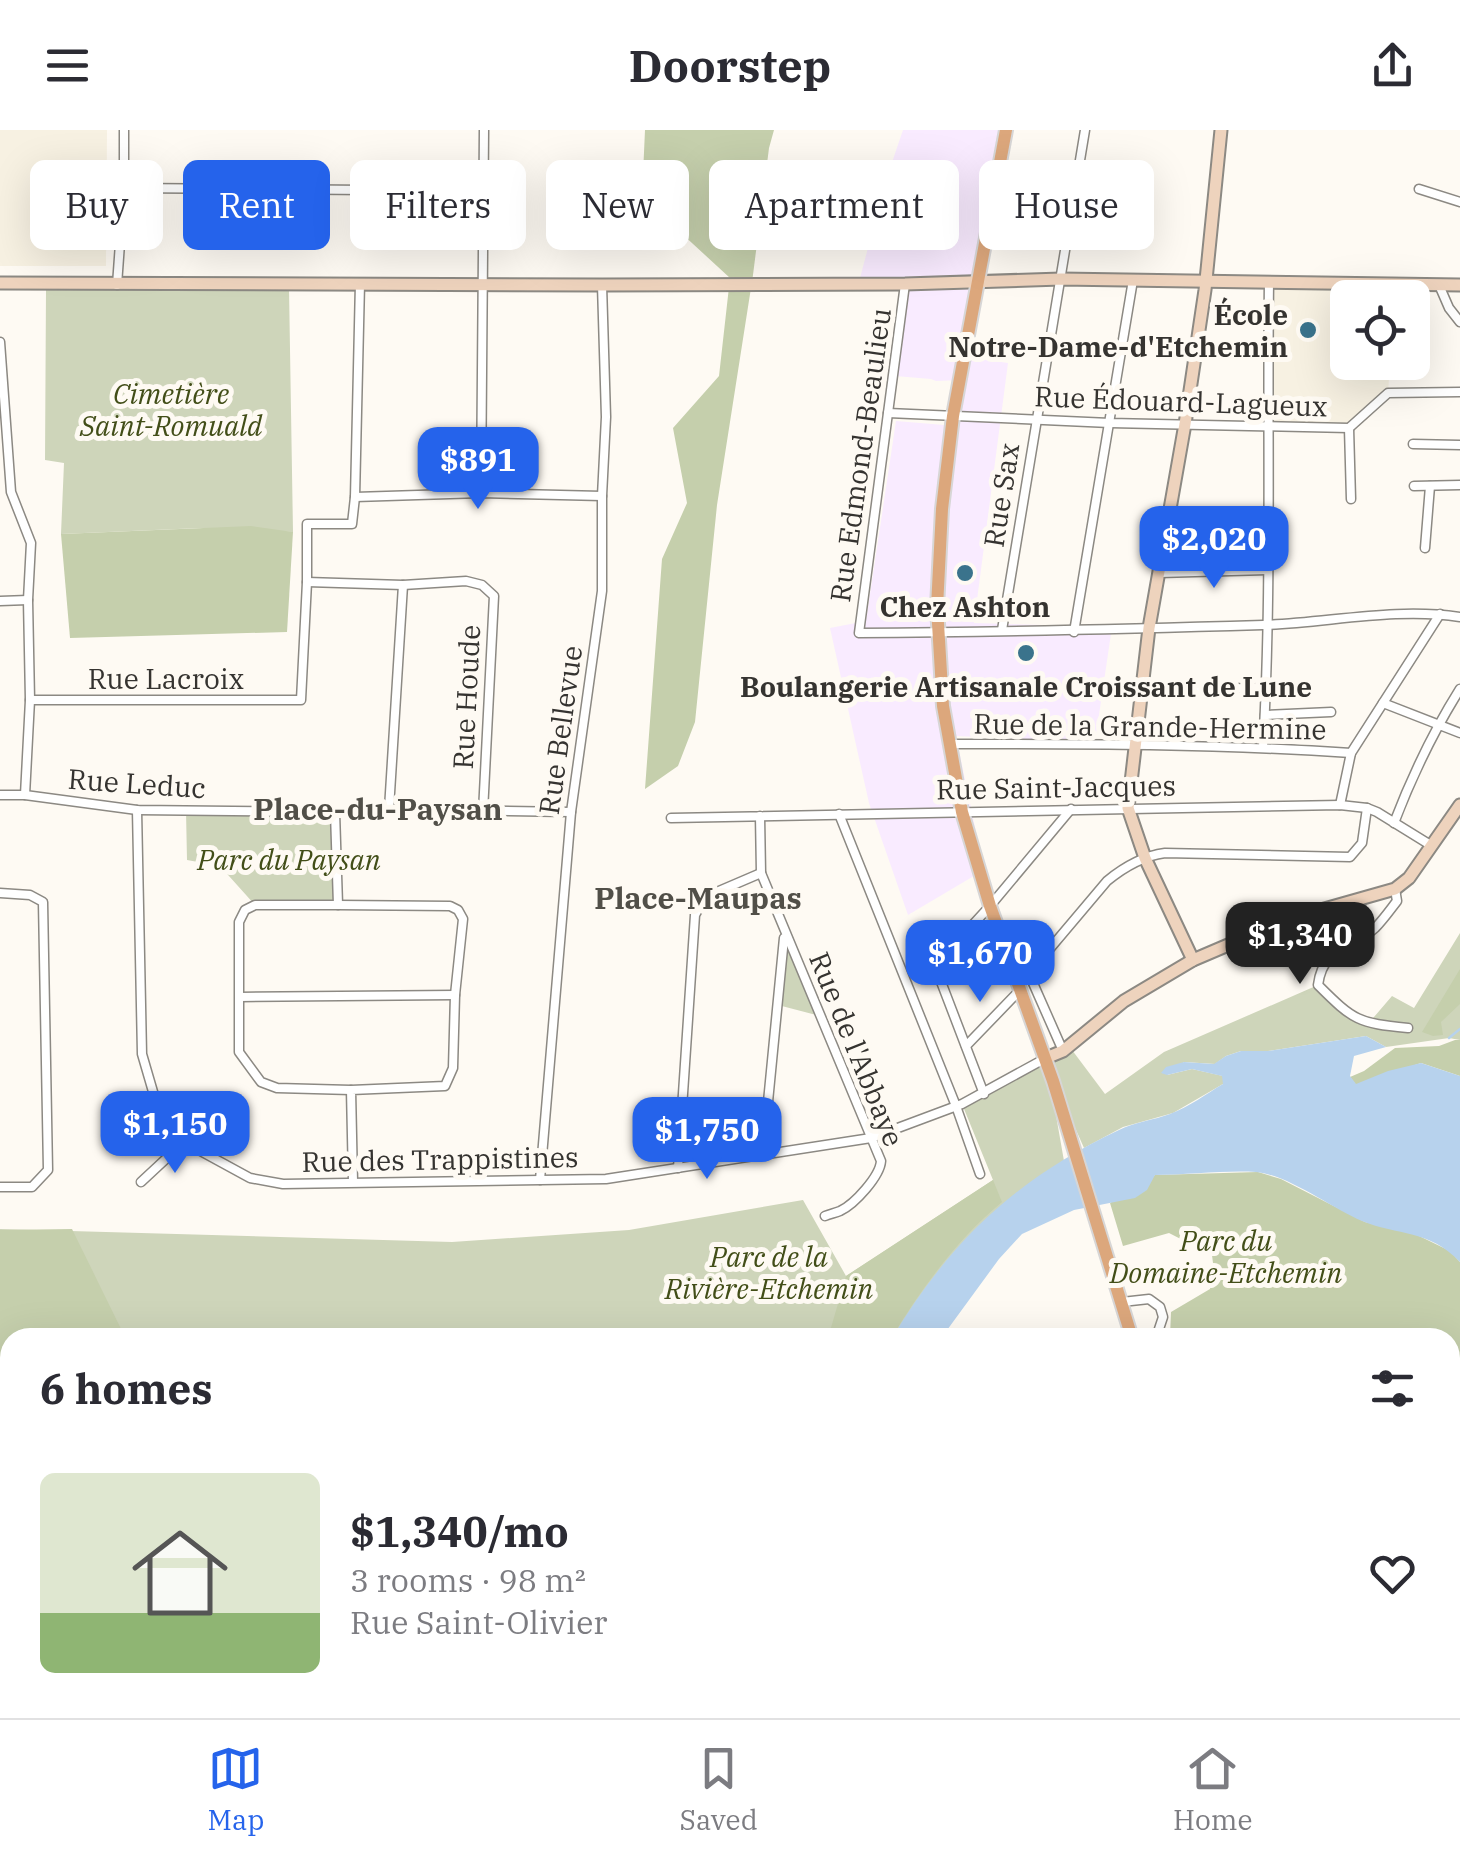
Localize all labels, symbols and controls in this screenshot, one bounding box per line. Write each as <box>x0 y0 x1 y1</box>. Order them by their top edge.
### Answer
text: Doorstep <box>629 36 831 94</box>
icon: menu <box>40 38 95 93</box>
icon: share <box>1365 38 1420 93</box>
chip: Buy <box>30 160 163 250</box>
chip: Rent <box>183 160 330 250</box>
chip: Filters <box>350 160 526 250</box>
chip: New <box>546 160 689 250</box>
chip: Apartment <box>709 160 959 250</box>
chip: House <box>979 160 1154 250</box>
map controls <box>1330 280 1430 380</box>
button: locate <box>1330 280 1430 380</box>
place label: École Notre-Dame-d'Etchemin <box>948 296 1288 365</box>
street label: Rue Edmond-Beaulieu <box>821 306 899 604</box>
marker: École Notre-Dame-d'Etchemin <box>1297 319 1319 341</box>
park label: Cimetière Saint-Romuald <box>79 375 263 444</box>
street label: Rue Édouard-Lagueux <box>1034 377 1328 425</box>
pin: $891 <box>419 427 537 512</box>
text: $891 <box>440 438 516 480</box>
street label: Rue Sax <box>975 440 1027 550</box>
pin: $2,020 <box>1133 506 1295 591</box>
text: $2,020 <box>1162 517 1266 559</box>
marker: Chez Ashton <box>954 562 976 584</box>
place label: Chez Ashton <box>880 588 1050 625</box>
street label: Rue Houde <box>444 624 488 770</box>
marker: Boulangerie Artisanale Croissant de Lune <box>1015 642 1037 664</box>
street label: Rue Bellevue <box>530 643 590 817</box>
street label: Rue Lacroix <box>88 660 244 697</box>
place label: Boulangerie Artisanale Croissant de Lune <box>740 668 1312 705</box>
street label: Rue de la Grande-Hermine <box>973 704 1327 748</box>
street label: Rue Leduc <box>67 760 207 806</box>
street label: Rue Saint-Jacques <box>936 766 1176 808</box>
district label: Place-du-Paysan <box>253 789 503 828</box>
park label: Parc du Paysan <box>196 841 381 878</box>
district label: Place-Maupas <box>594 878 802 917</box>
pin: $1,340 <box>1219 902 1381 987</box>
text: $1,340 <box>1248 913 1352 955</box>
pin: $1,670 <box>899 920 1061 1005</box>
text: $1,670 <box>928 931 1032 973</box>
street label: Rue de l'Abbaye <box>801 946 913 1152</box>
pin: $1,150 <box>94 1091 256 1176</box>
pin: $1,750 <box>626 1097 788 1182</box>
text: $1,150 <box>123 1102 227 1144</box>
text: $1,750 <box>655 1108 759 1150</box>
street label: Rue des Trappistines <box>301 1138 579 1180</box>
park label: Parc du Domaine-Etchemin <box>1109 1222 1342 1291</box>
park label: Parc de la Rivière-Etchemin <box>664 1238 873 1307</box>
text: 6 homes <box>40 1361 213 1416</box>
icon: filters <box>1365 1361 1420 1416</box>
text: $1,340/mo <box>350 1504 569 1559</box>
icon: home <box>120 1513 240 1633</box>
icon: heart <box>1365 1546 1420 1601</box>
text: 3 rooms · 98 m² <box>350 1559 586 1601</box>
text: Rue Saint-Olivier <box>350 1601 608 1643</box>
tab: Map <box>208 1741 264 1838</box>
tab: Saved <box>679 1741 758 1838</box>
tab: Home <box>1173 1741 1252 1838</box>

